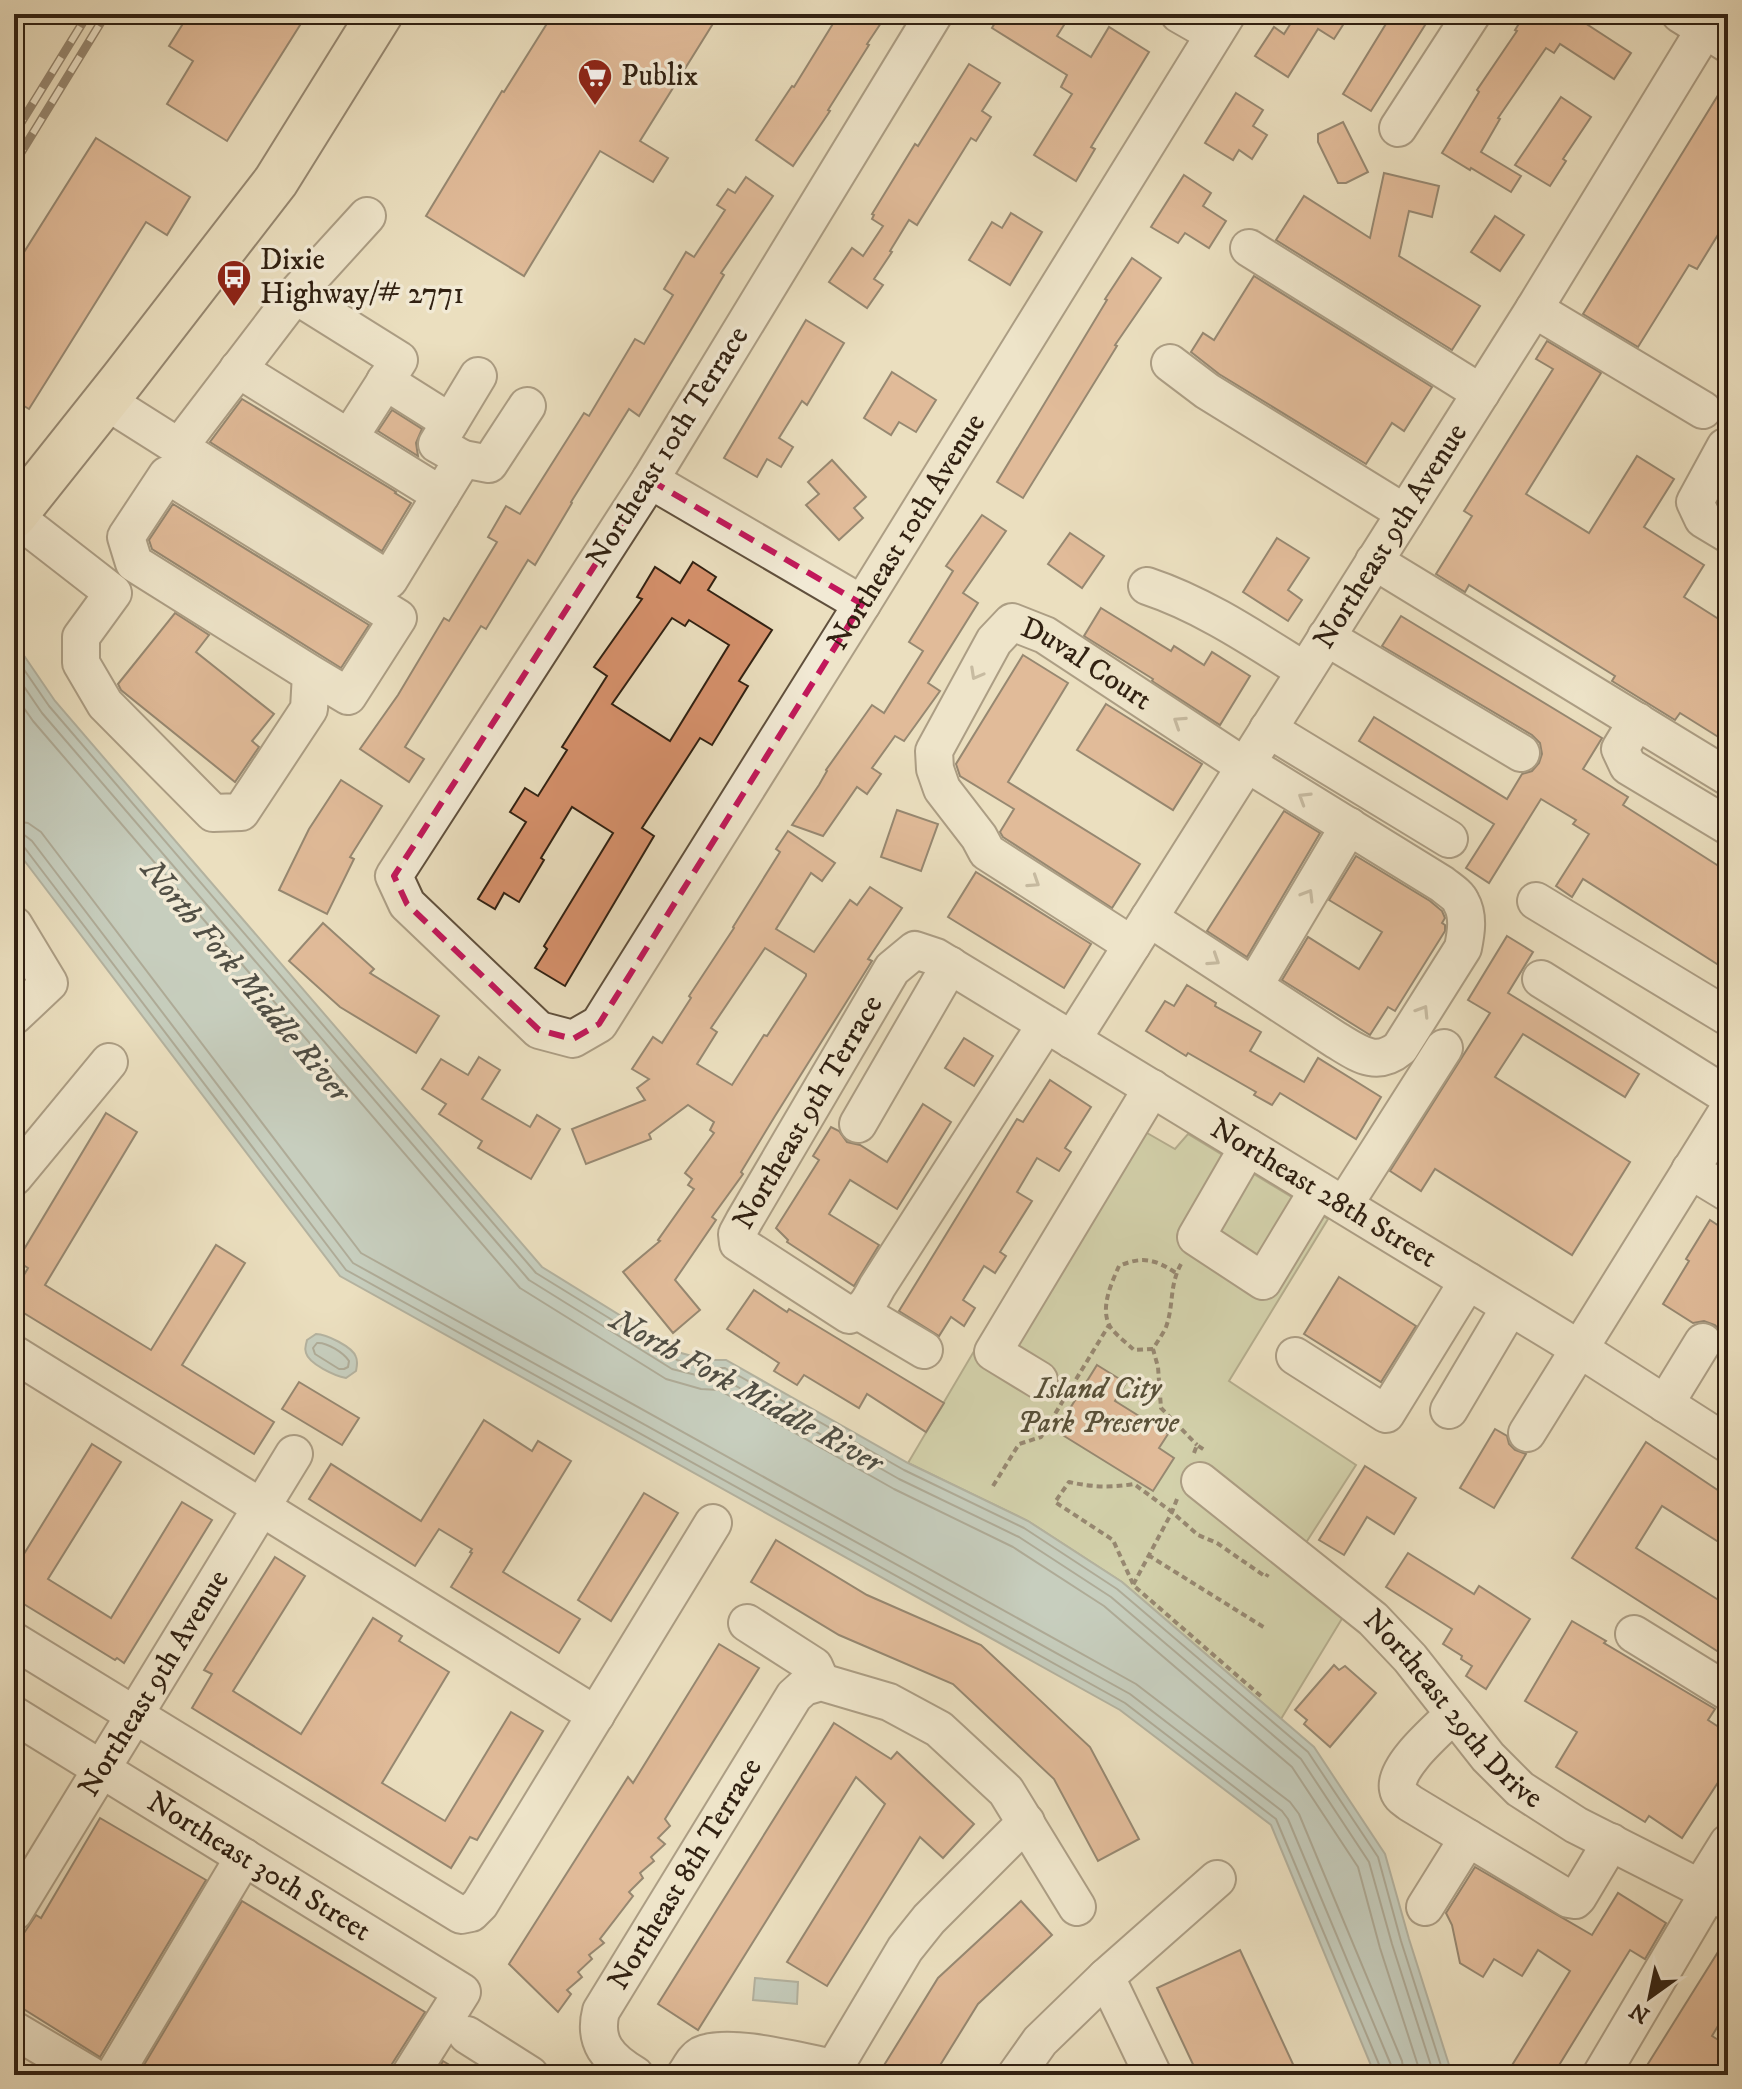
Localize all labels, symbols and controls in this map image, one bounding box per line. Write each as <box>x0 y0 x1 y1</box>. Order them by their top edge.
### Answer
supermarket icon: Publix <box>576 57 614 107</box>
place label: Publix <box>621 58 699 95</box>
place label: Dixie Highway/# 2771 <box>260 242 464 313</box>
bus stop icon: Dixie Highway/# 2771 <box>215 258 253 308</box>
street label: Northeast 10th Terrace <box>579 320 757 574</box>
street label: Northeast 10th Avenue <box>819 407 994 657</box>
street label: Northeast 9th Avenue <box>1305 417 1475 656</box>
street label: Duval Court <box>1016 609 1159 719</box>
one-way arrow <box>970 665 986 680</box>
one-way arrow <box>1174 717 1188 732</box>
one-way arrow <box>1298 793 1313 808</box>
water label: North Fork Middle River <box>130 850 360 1113</box>
one-way arrow <box>1025 872 1040 887</box>
one-way arrow <box>1298 889 1314 904</box>
one-way arrow <box>1206 951 1220 966</box>
street label: Northeast 9th Terrace <box>725 988 891 1236</box>
one-way arrow <box>1413 1005 1428 1020</box>
street label: Northeast 28th Street <box>1204 1110 1444 1276</box>
water label: North Fork Middle River <box>601 1300 891 1485</box>
park label: Island City Park Preserve <box>1017 1371 1180 1442</box>
street label: Northeast 9th Avenue <box>70 1563 237 1804</box>
street label: Northeast 29th Drive <box>1355 1602 1549 1817</box>
street label: Northeast 8th Terrace <box>600 1751 770 1997</box>
street label: Northeast 30th Street <box>140 1783 378 1950</box>
north arrow <box>1610 1957 1690 2037</box>
text: N <box>1625 1996 1655 2029</box>

